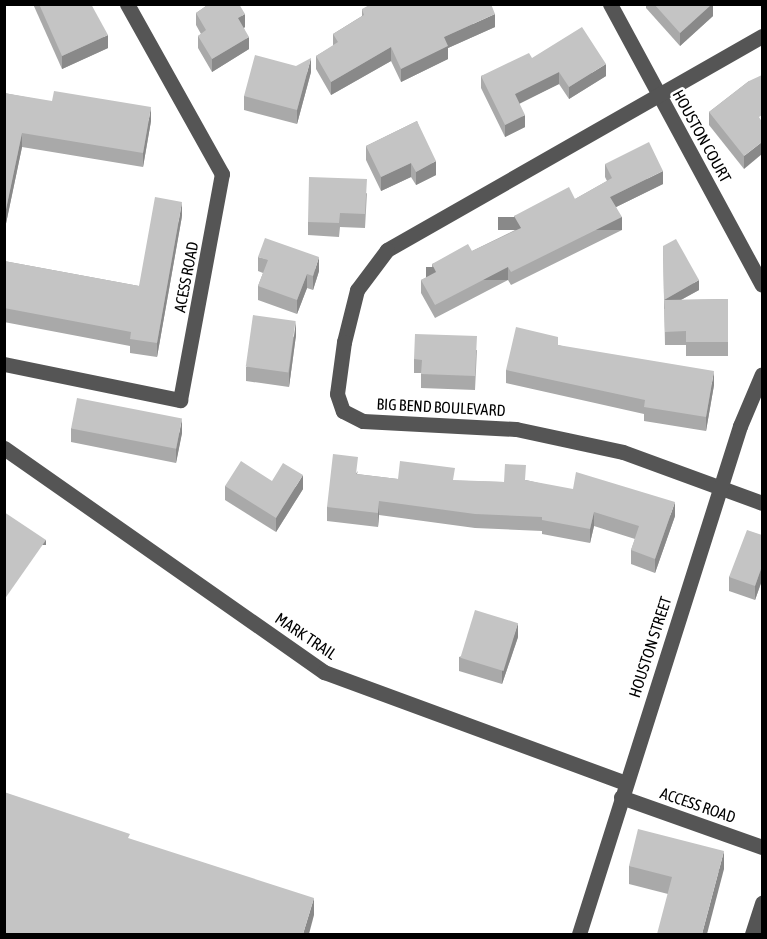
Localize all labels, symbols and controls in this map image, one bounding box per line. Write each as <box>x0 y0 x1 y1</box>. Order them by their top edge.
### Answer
street label: HOUSTON COURT <box>669 86 735 186</box>
street label: ACESS ROAD <box>170 240 202 314</box>
street label: BIG BEND BOULEVARD <box>376 394 506 420</box>
street label: HOUSTON STREET <box>625 594 675 700</box>
street label: MARK TRAIL <box>272 609 340 663</box>
street label: ACCESS ROAD <box>658 783 738 827</box>

